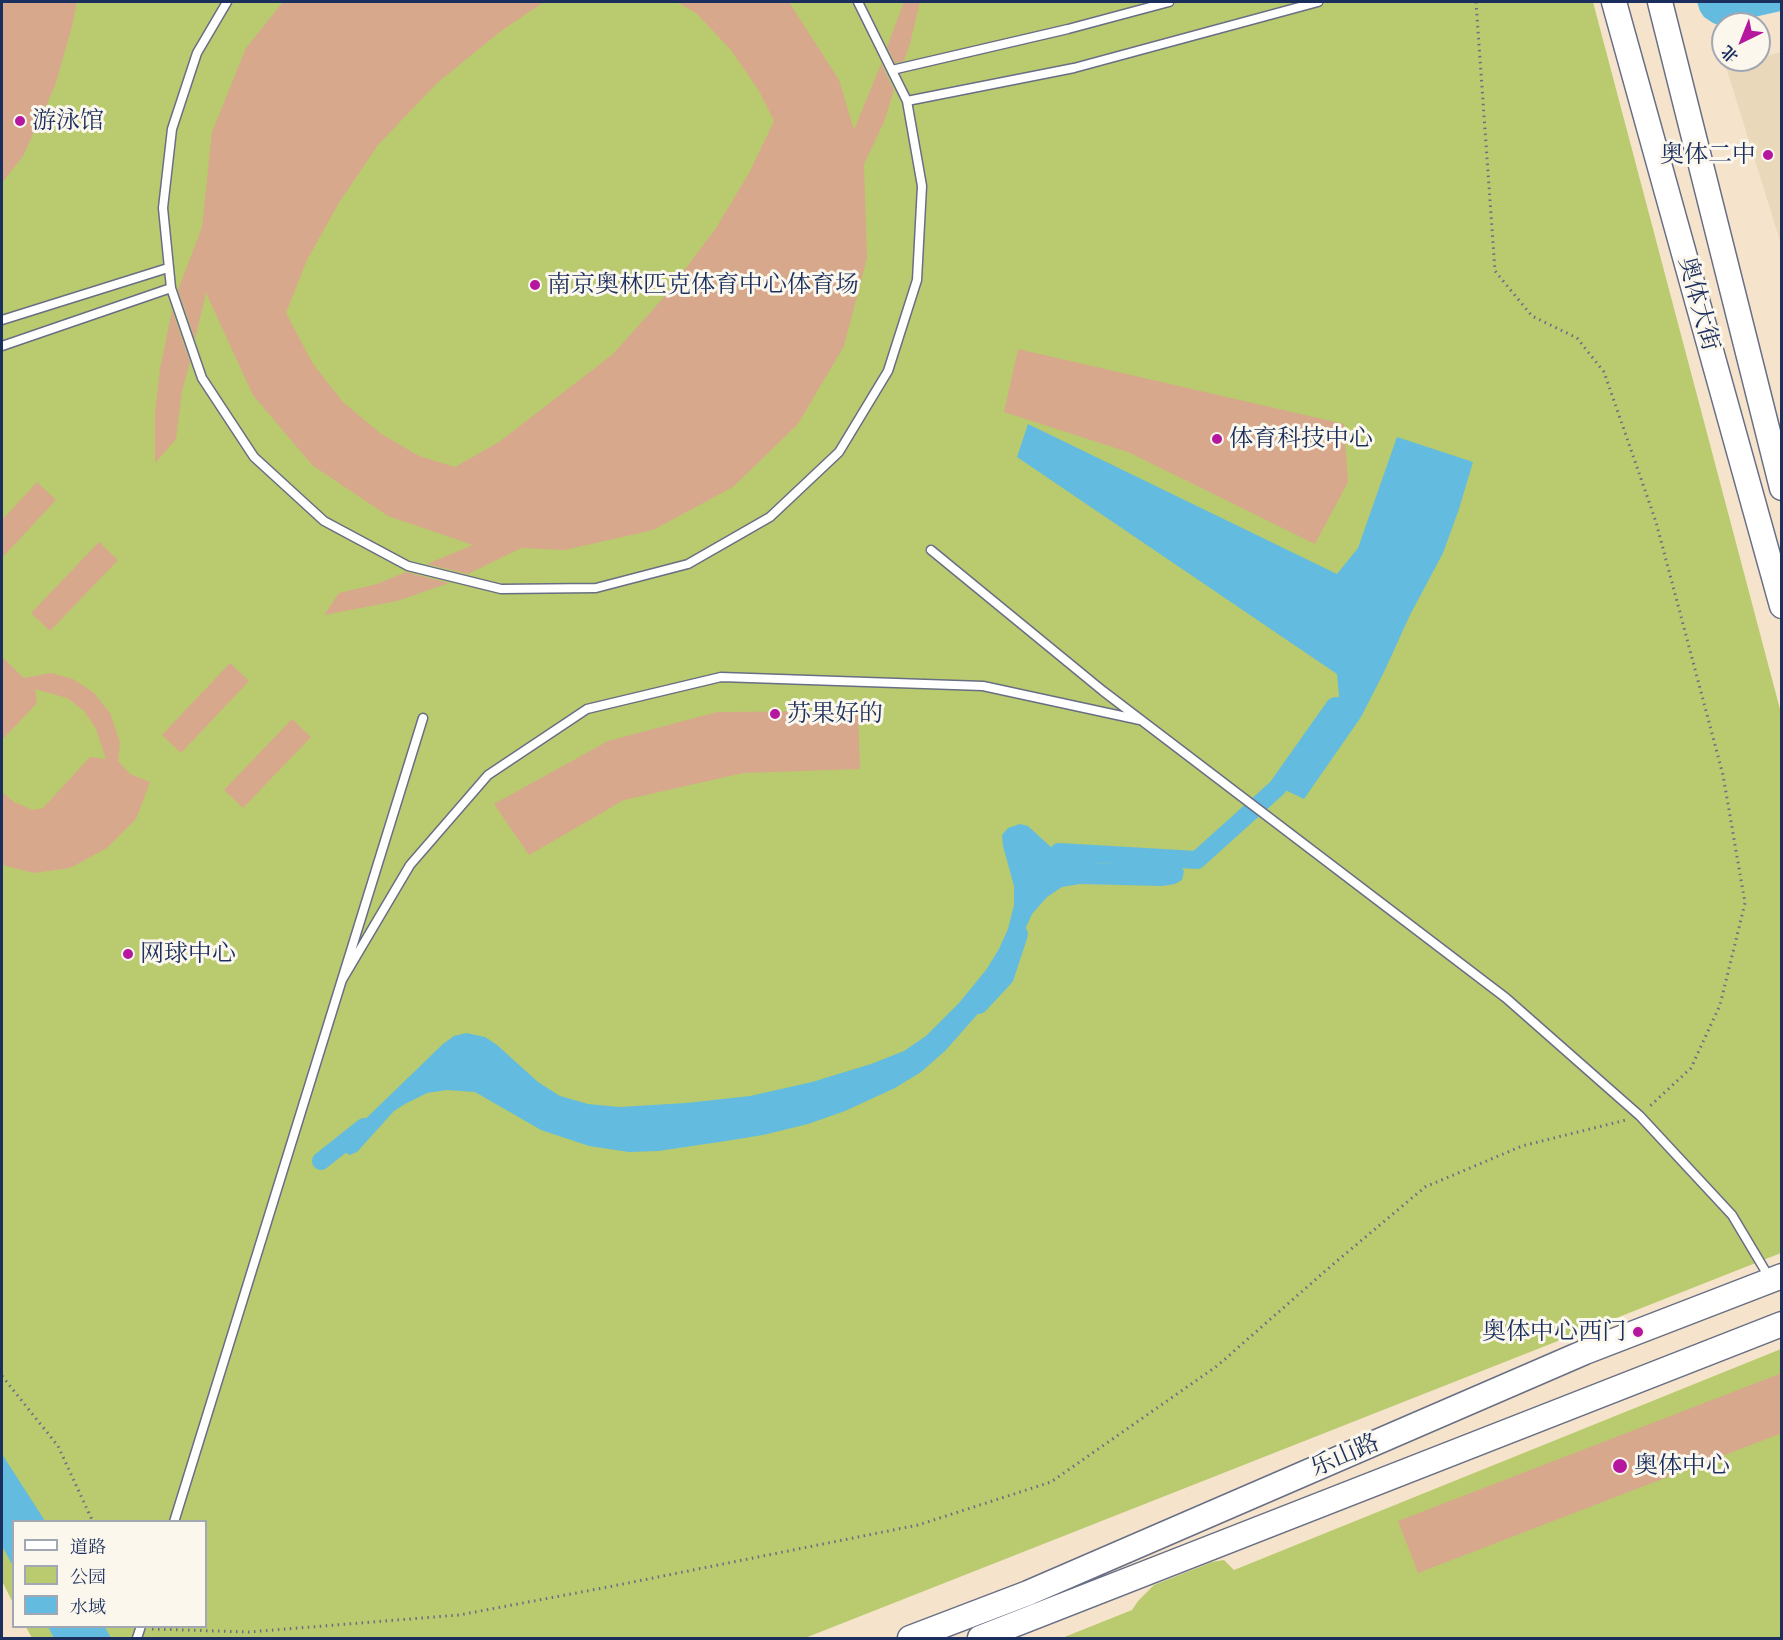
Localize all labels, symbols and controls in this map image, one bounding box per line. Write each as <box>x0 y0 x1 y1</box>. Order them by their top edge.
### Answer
north arrow <box>1711 12 1771 72</box>
text: 北 <box>1717 41 1743 67</box>
place label: 游泳馆 <box>32 107 104 135</box>
marker: 游泳馆 <box>13 114 27 128</box>
place label: 奥体二中 <box>1660 141 1756 169</box>
marker: 奥体二中 <box>1761 148 1775 162</box>
street label: 奥体大街 <box>1672 254 1724 354</box>
place label: 南京奥林匹克体育中心体育场 <box>547 271 859 299</box>
marker: 南京奥林匹克体育中心体育场 <box>528 278 542 292</box>
place label: 体育科技中心 <box>1229 425 1373 453</box>
marker: 体育科技中心 <box>1210 432 1224 446</box>
place label: 苏果好的 <box>787 700 883 728</box>
marker: 苏果好的 <box>768 707 782 721</box>
place label: 网球中心 <box>140 940 236 968</box>
marker: 网球中心 <box>121 947 135 961</box>
place label: 奥体中心西门 <box>1482 1318 1626 1346</box>
marker: 奥体中心西门 <box>1631 1325 1645 1339</box>
street label: 乐山路 <box>1306 1429 1384 1483</box>
place label: 奥体中心 <box>1634 1452 1730 1480</box>
marker: 奥体中心 <box>1611 1457 1629 1475</box>
legend <box>12 1520 207 1628</box>
text: 道路 <box>70 1535 106 1558</box>
text: 公园 <box>70 1565 106 1588</box>
text: 水域 <box>70 1595 106 1618</box>

